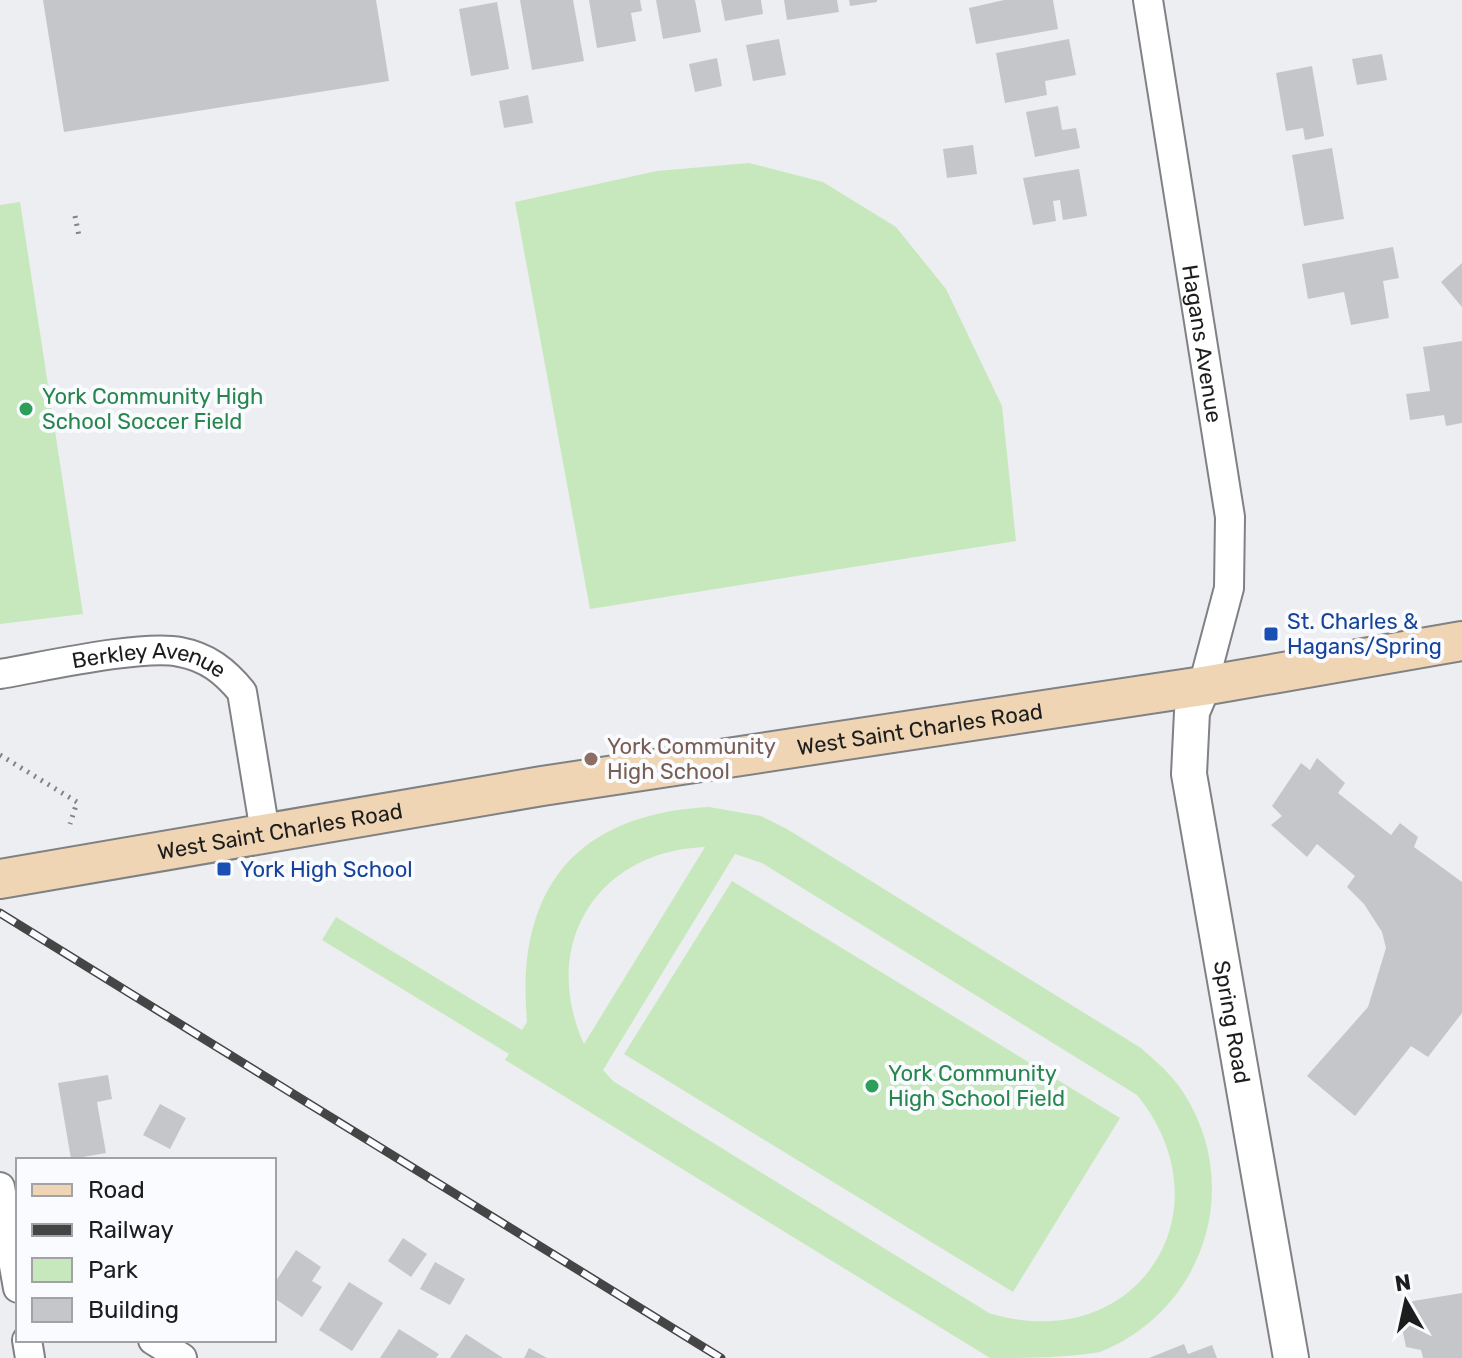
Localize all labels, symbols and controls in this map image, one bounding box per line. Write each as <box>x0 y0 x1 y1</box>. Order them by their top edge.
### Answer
street label: Hagans Avenue <box>1176 263 1228 425</box>
place label: York Community High School Soccer Field <box>42 383 263 435</box>
marker: York Community High School Soccer Field <box>17 400 35 418</box>
place label: St. Charles & Hagans/Spring <box>1287 608 1442 660</box>
marker: St. Charles & Hagans/Spring <box>1262 625 1280 643</box>
street label: Berkley Avenue <box>70 637 231 684</box>
street label: West Saint Charles Road <box>795 697 1045 761</box>
place label: York Community High School <box>607 733 776 785</box>
marker: York Community High School <box>582 750 600 768</box>
street label: West Saint Charles Road <box>155 797 405 866</box>
place label: York High School <box>240 856 413 883</box>
marker: York High School <box>215 860 233 878</box>
street label: Spring Road <box>1208 958 1256 1086</box>
place label: York Community High School Field <box>888 1060 1065 1112</box>
marker: York Community High School Field <box>863 1077 881 1095</box>
legend <box>16 1158 276 1342</box>
text: Road <box>88 1176 145 1204</box>
text: Railway <box>88 1216 174 1244</box>
text: Park <box>88 1256 139 1284</box>
north arrow <box>1366 1262 1446 1342</box>
text: N <box>1393 1268 1413 1297</box>
text: Building <box>88 1296 179 1324</box>

